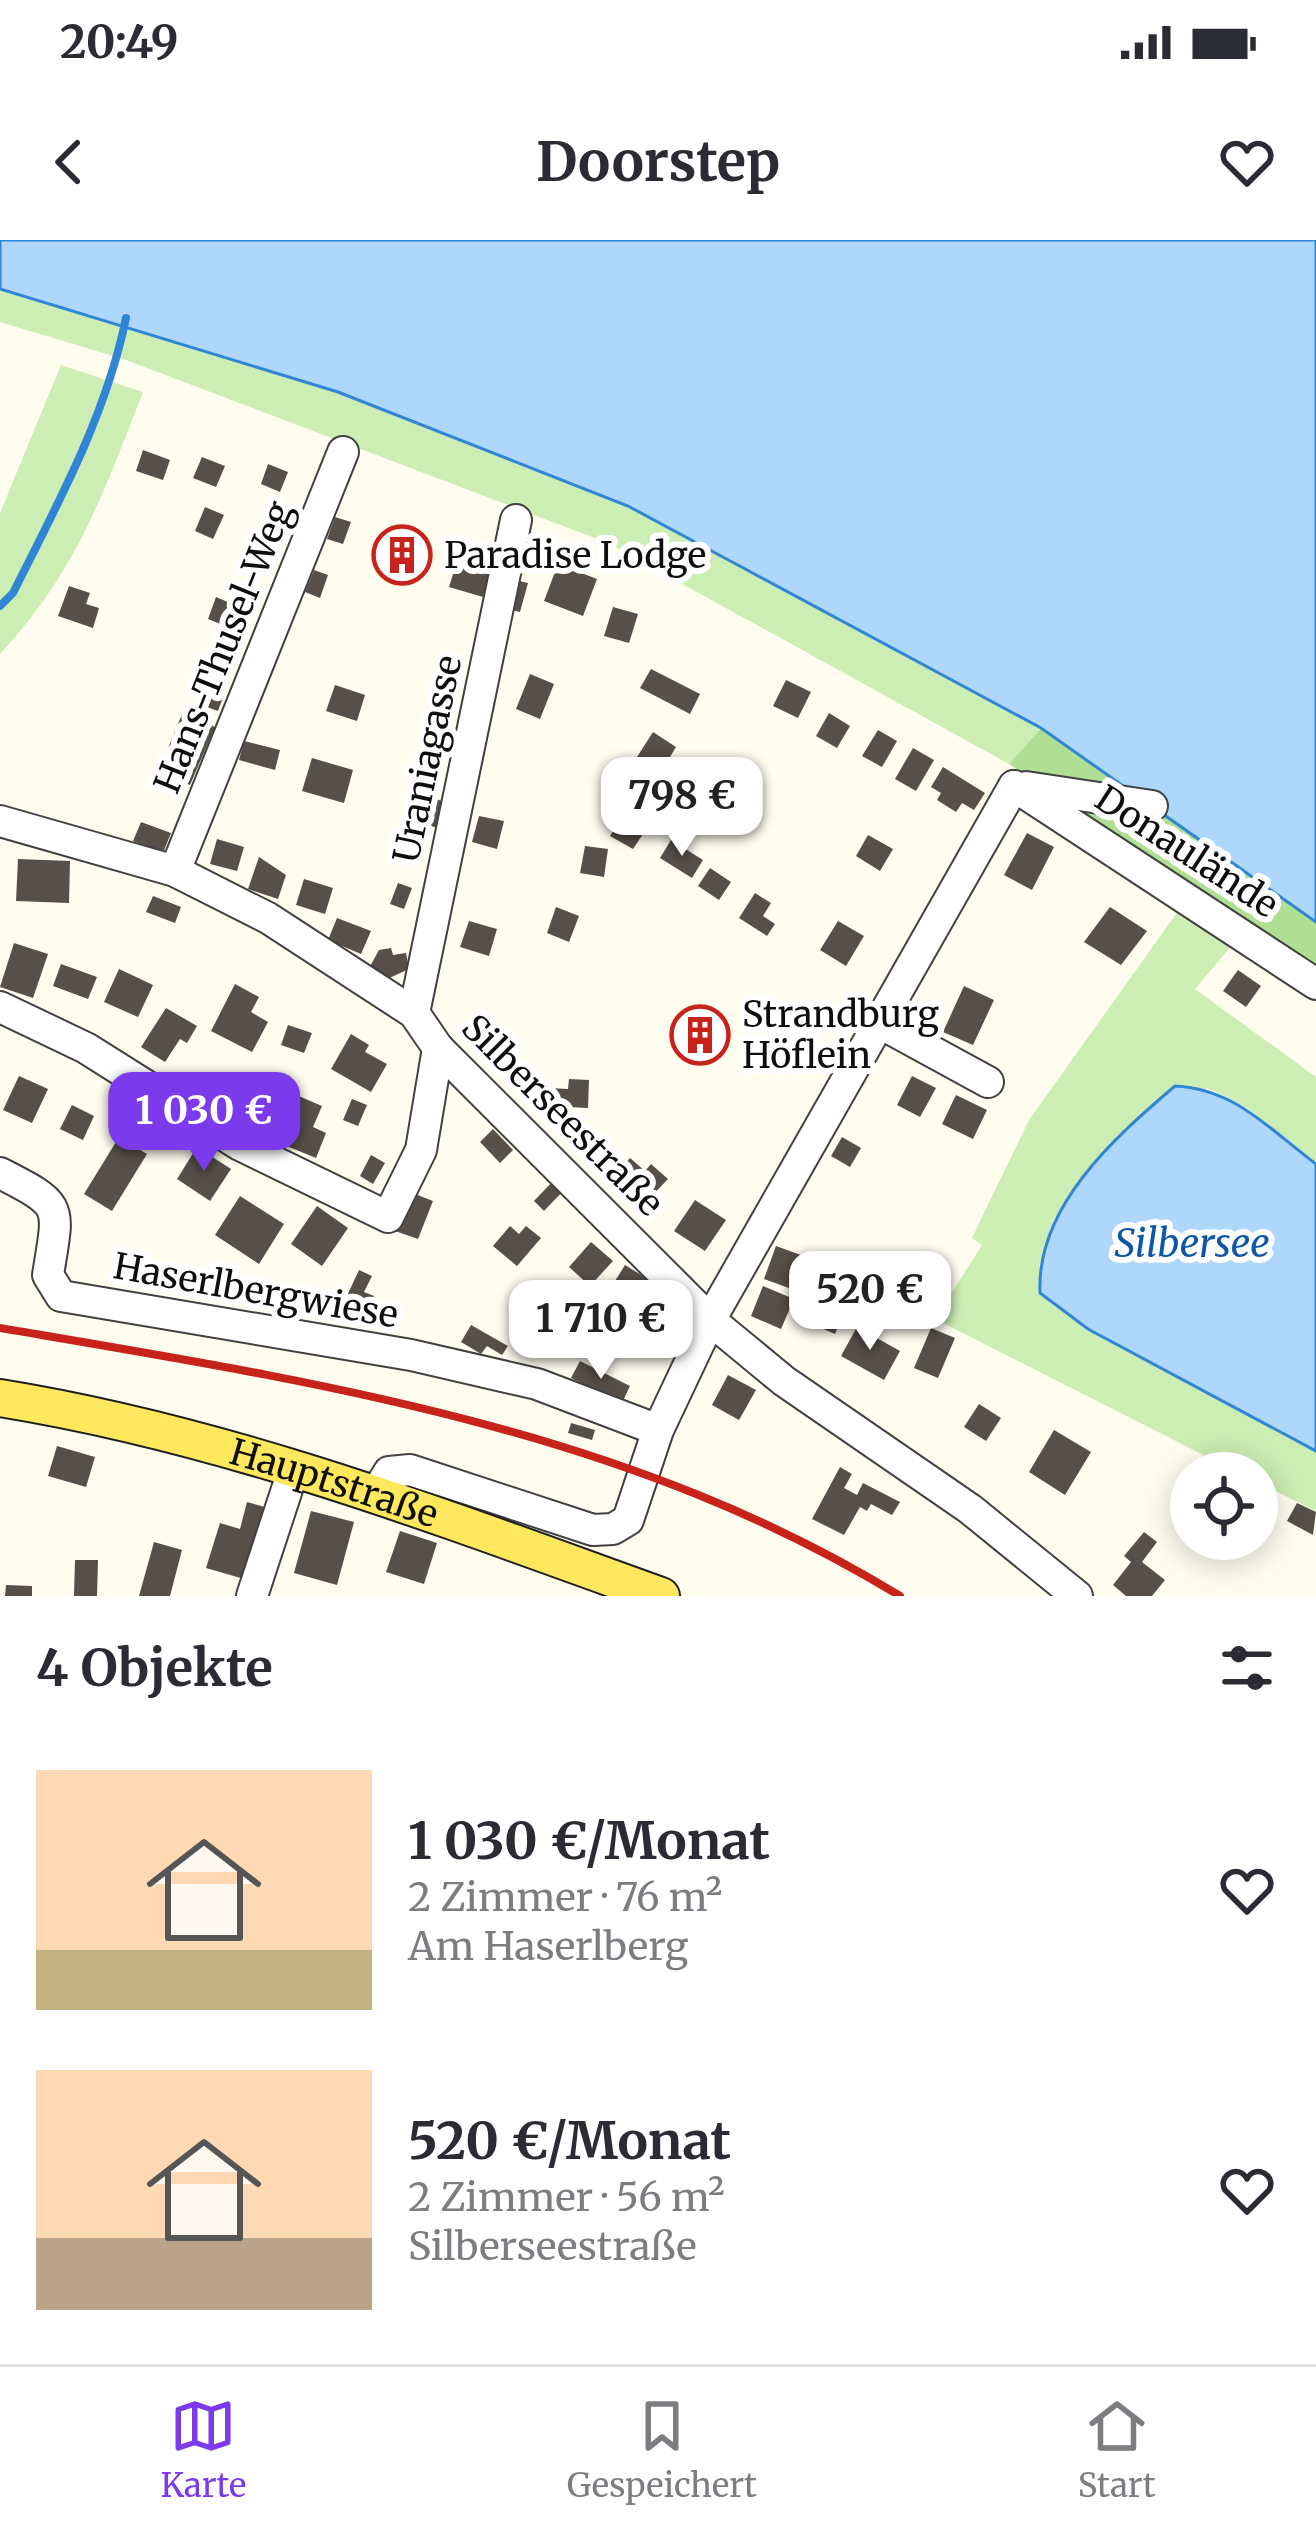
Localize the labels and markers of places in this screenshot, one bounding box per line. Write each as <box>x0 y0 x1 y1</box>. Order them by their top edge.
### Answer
building icon: Paradise Lodge <box>371 524 433 586</box>
place label: Paradise Lodge <box>444 533 706 578</box>
pin: 798 € <box>598 757 766 859</box>
place label: Strandburg Höflein <box>742 992 939 1078</box>
building icon: Strandburg Höflein <box>669 1004 731 1066</box>
pin: 1 030 € <box>93 1072 315 1174</box>
pin: 520 € <box>786 1251 954 1353</box>
pin: 1 710 € <box>490 1280 712 1382</box>

